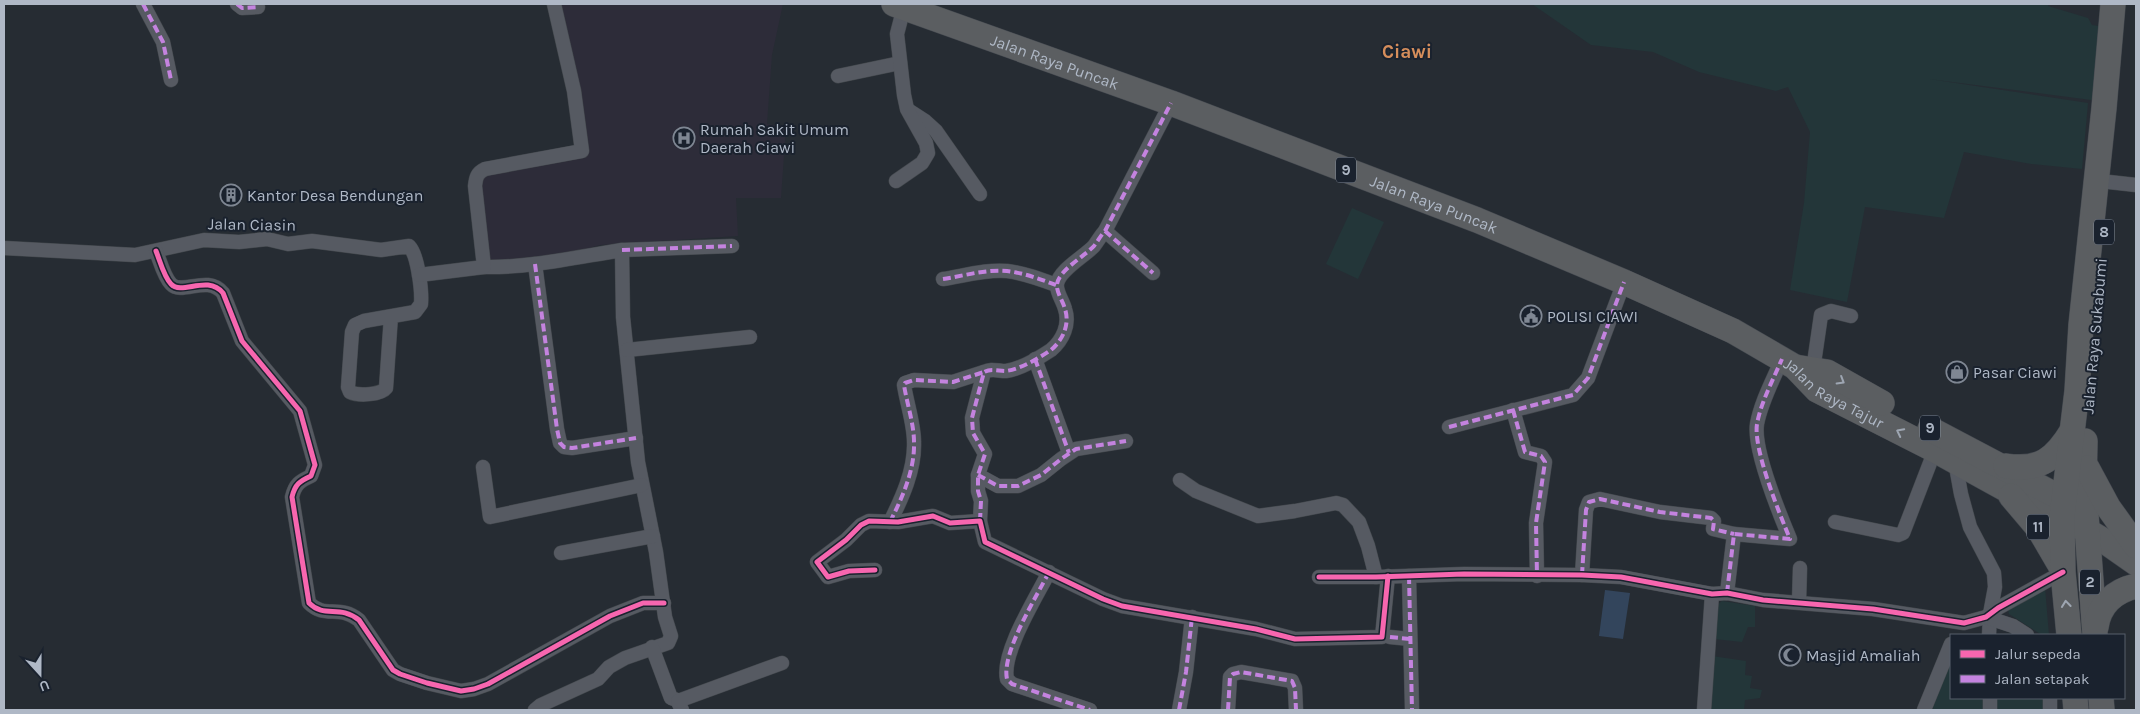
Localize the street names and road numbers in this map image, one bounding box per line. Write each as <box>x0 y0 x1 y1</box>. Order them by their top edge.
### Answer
street label: Jalan Raya Puncak <box>988 30 1122 94</box>
road number: 9 <box>1336 158 1356 182</box>
street label: Jalan Raya Puncak <box>1368 171 1501 238</box>
street label: Jalan Ciasin <box>208 214 296 235</box>
road number: 8 <box>2094 220 2114 244</box>
street label: Jalan Raya Sukabumi <box>2078 257 2111 415</box>
street label: Jalan Raya Tajur <box>1781 354 1887 433</box>
road number: 9 <box>1920 416 1940 440</box>
road number: 11 <box>2027 514 2049 540</box>
road number: 2 <box>2080 570 2100 594</box>

